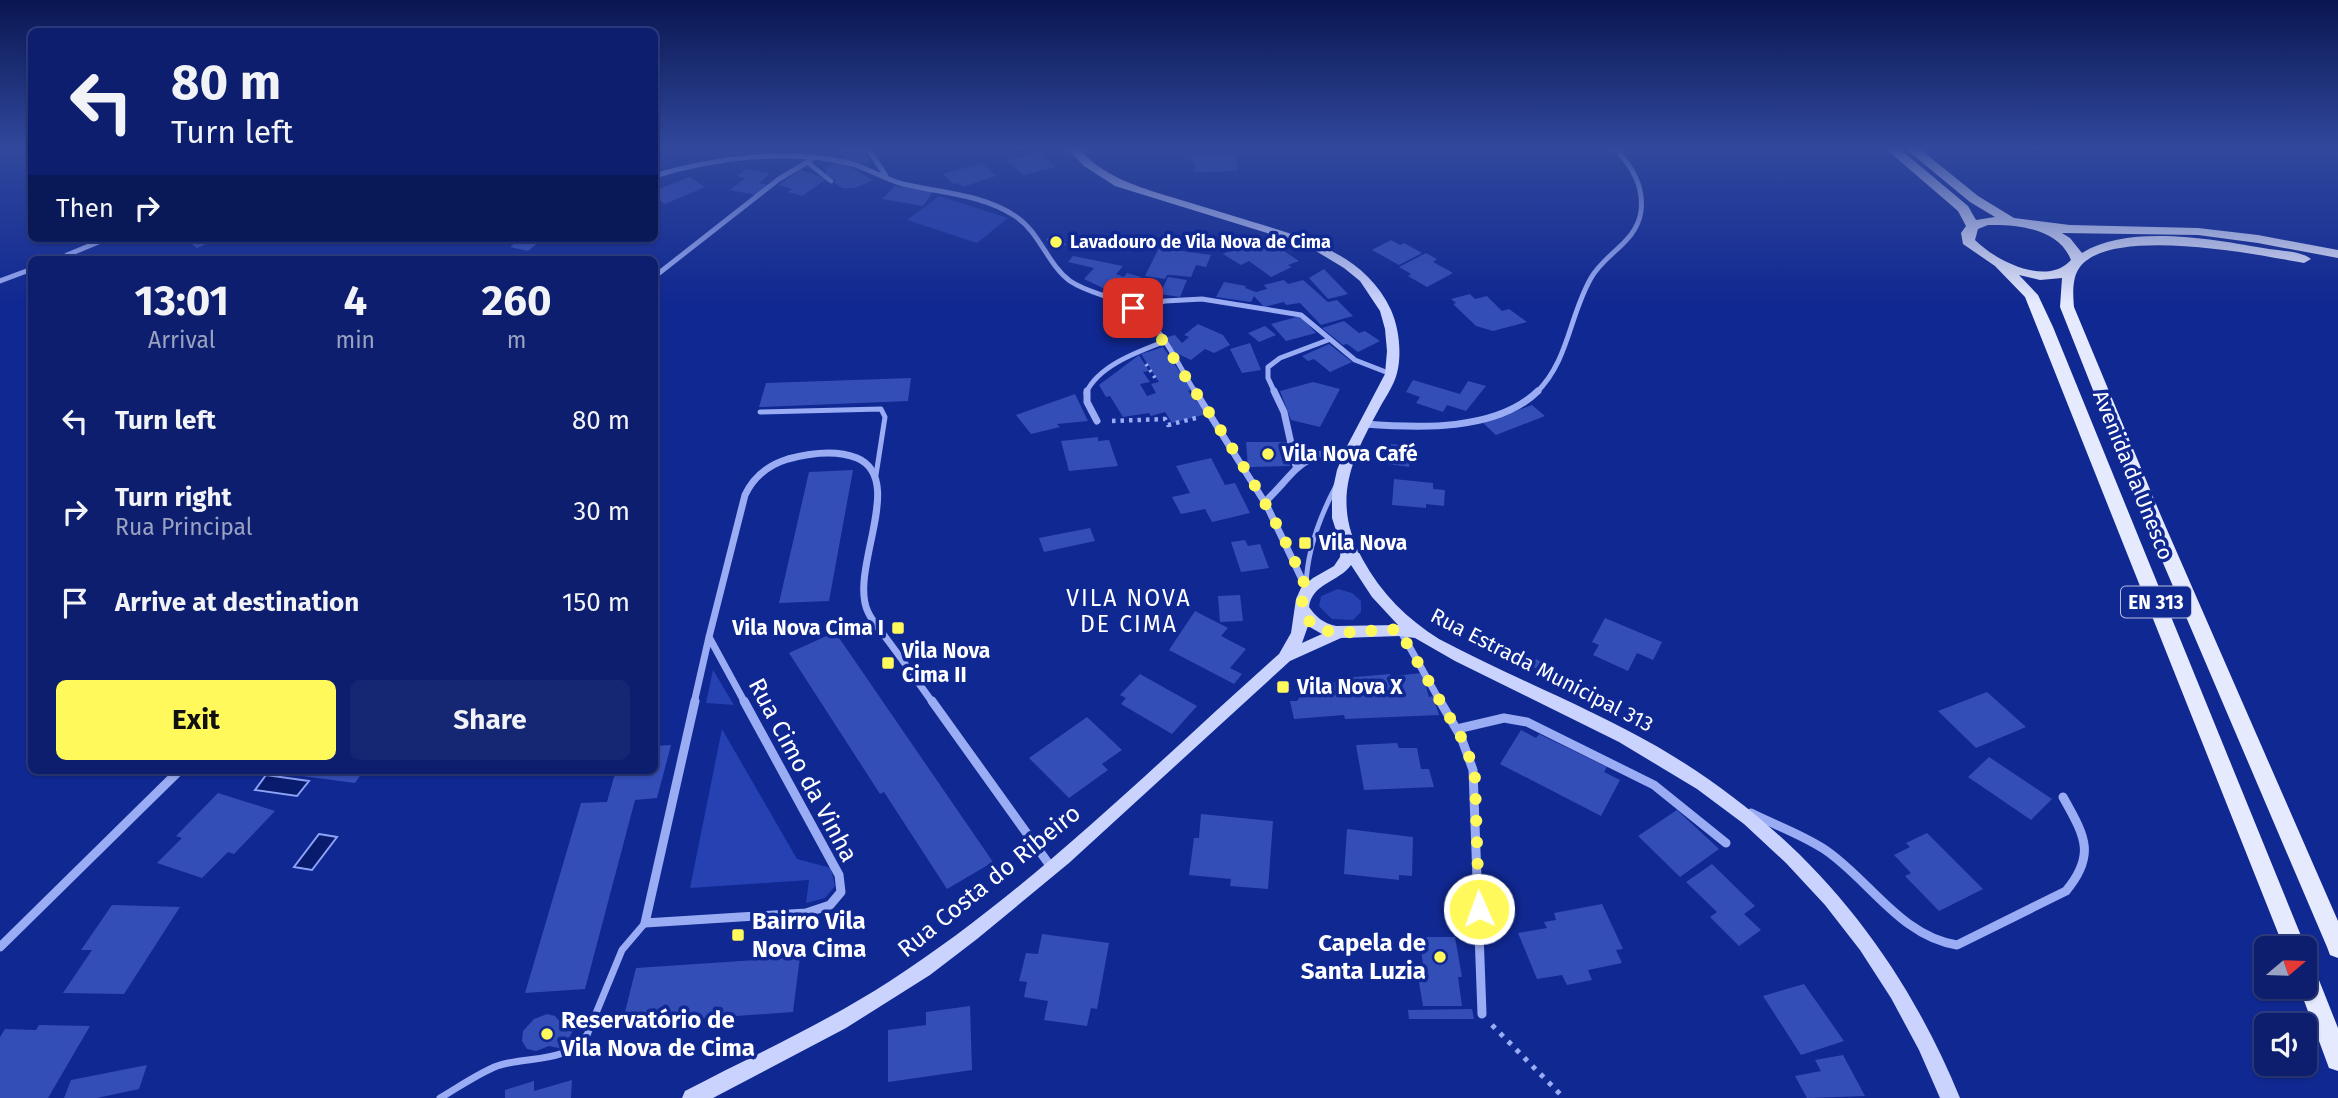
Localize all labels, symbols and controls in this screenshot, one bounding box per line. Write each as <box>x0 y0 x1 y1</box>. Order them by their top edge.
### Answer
text: 80 m <box>171 53 281 112</box>
icon: left <box>56 56 147 147</box>
text: Turn left <box>171 113 293 151</box>
icon: right <box>128 189 166 227</box>
text: Then <box>56 193 114 224</box>
place label: Lavadouro de Vila Nova de Cima <box>1070 231 1331 253</box>
marker: Lavadouro de Vila Nova de Cima <box>1048 234 1064 250</box>
text: 13:01 <box>134 276 229 326</box>
text: 4 <box>343 276 367 326</box>
text: 260 <box>482 276 552 326</box>
pin <box>1103 278 1163 338</box>
icon: arrive <box>1114 289 1152 327</box>
text: Arrival <box>148 326 215 354</box>
text: min <box>335 326 375 354</box>
text: m <box>507 326 526 354</box>
street label: Avenida da Unesco <box>2087 387 2179 563</box>
icon: left <box>56 402 94 440</box>
text: Turn left <box>115 405 216 436</box>
text: 80 m <box>572 405 630 436</box>
place label: Vila Nova Café <box>1281 441 1418 467</box>
marker: Vila Nova Café <box>1260 446 1276 462</box>
text: Turn right <box>115 482 232 513</box>
icon: right <box>56 493 94 531</box>
text: 30 m <box>573 496 630 527</box>
text: Rua Principal <box>115 513 253 541</box>
place label: Vila Nova <box>1318 530 1407 556</box>
marker: Vila Nova <box>1297 535 1313 551</box>
icon: arrive <box>56 584 94 622</box>
district label: VILA NOVA DE CIMA <box>1066 584 1192 638</box>
road number: EN 313 <box>2121 586 2191 618</box>
text: Arrive at destination <box>115 587 359 618</box>
text: 150 m <box>562 587 630 618</box>
street label: Rua Estrada Municipal 313 <box>1426 603 1658 737</box>
place label: Vila Nova Cima I <box>731 615 884 641</box>
marker: Vila Nova Cima I <box>890 620 906 636</box>
place label: Vila Nova Cima II <box>901 638 990 688</box>
marker: Vila Nova Cima II <box>880 655 896 671</box>
street label: Rua Cimo da Vinha <box>743 673 863 867</box>
place label: Vila Nova X <box>1296 674 1403 700</box>
marker: Vila Nova X <box>1275 679 1291 695</box>
button: Exit <box>56 680 336 760</box>
button: Share <box>350 680 630 760</box>
street label: Rua Costa do Ribeiro <box>892 799 1086 963</box>
position arrow <box>1442 872 1516 946</box>
place label: Bairro Vila Nova Cima <box>752 907 866 963</box>
marker: Bairro Vila Nova Cima <box>730 927 746 943</box>
place label: Capela de Santa Luzia <box>1301 929 1426 985</box>
north arrow <box>2254 936 2317 999</box>
map controls <box>2254 936 2317 1076</box>
marker: Capela de Santa Luzia <box>1432 949 1448 965</box>
place label: Reservatório de Vila Nova de Cima <box>560 1006 755 1062</box>
button: sound <box>2254 1013 2317 1076</box>
marker: Reservatório de Vila Nova de Cima <box>539 1026 555 1042</box>

